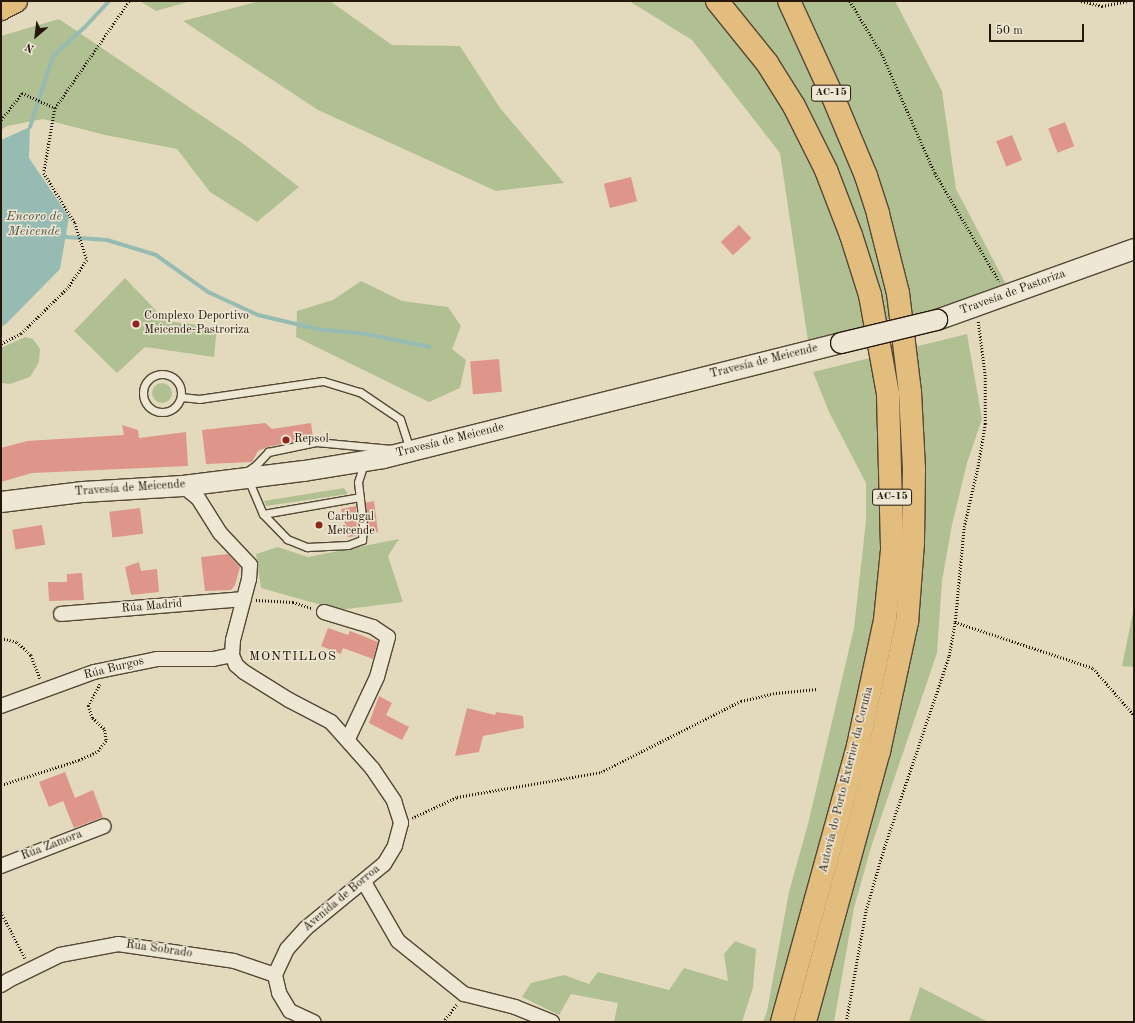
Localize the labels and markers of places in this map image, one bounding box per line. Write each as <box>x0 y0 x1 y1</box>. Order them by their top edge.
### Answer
place label: Complexo Deportivo Meicende-Pastroriza <box>144 310 249 338</box>
marker: Complexo Deportivo Meicende-Pastroriza <box>131 319 141 329</box>
place label: Repsol <box>294 433 329 447</box>
marker: Repsol <box>281 435 291 445</box>
place label: Carbugal Meicende <box>327 511 375 539</box>
marker: Carbugal Meicende <box>314 520 324 530</box>

